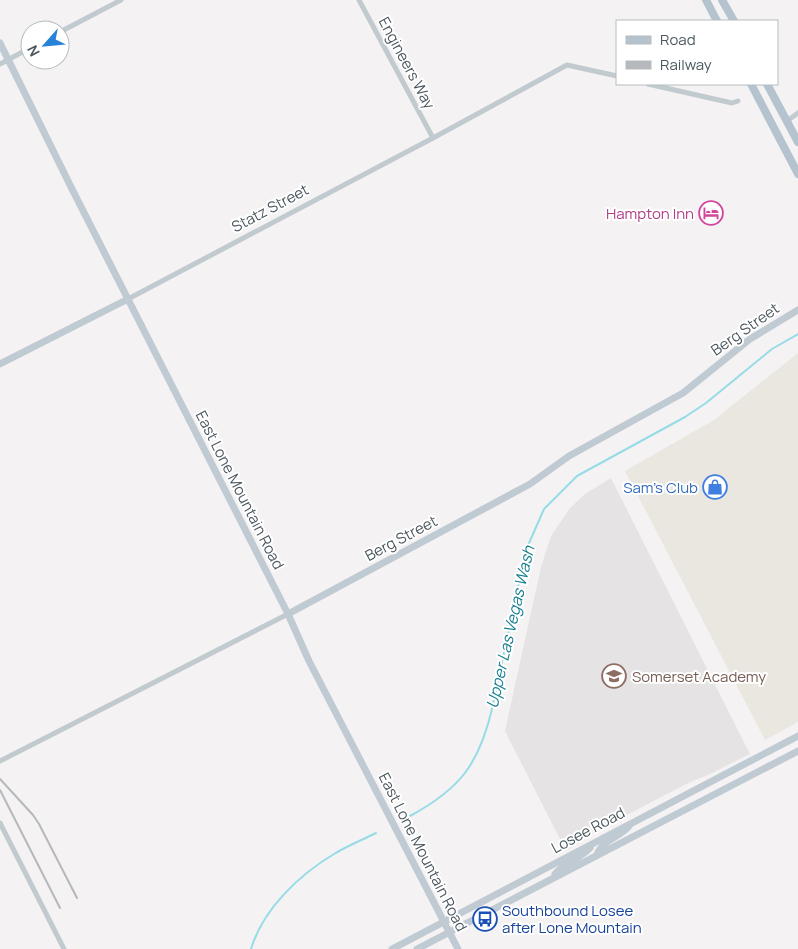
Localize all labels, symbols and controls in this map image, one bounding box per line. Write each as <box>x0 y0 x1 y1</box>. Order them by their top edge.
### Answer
street label: Engineers Way <box>374 13 440 113</box>
north arrow <box>20 20 70 70</box>
legend <box>616 20 778 85</box>
text: Road <box>660 29 696 50</box>
text: N <box>22 42 44 60</box>
text: Railway <box>660 54 712 75</box>
street label: Statz Street <box>228 179 312 237</box>
hotel icon: Hampton Inn <box>698 200 724 226</box>
place label: Hampton Inn <box>606 203 694 224</box>
street label: Berg Street <box>707 298 783 360</box>
street label: East Lone Mountain Road <box>191 407 289 573</box>
shop icon: Sam's Club <box>702 474 728 500</box>
place label: Sam's Club <box>623 477 698 498</box>
street label: Berg Street <box>361 510 441 566</box>
water label: Upper Las Vegas Wash <box>481 543 540 710</box>
school or university icon: Somerset Academy <box>601 663 627 689</box>
place label: Somerset Academy <box>632 666 766 687</box>
street label: East Lone Mountain Road <box>374 769 472 935</box>
street label: Losee Road <box>548 802 628 858</box>
place label: Southbound Losee after Lone Mountain <box>502 900 642 938</box>
bus stop icon: Southbound Losee after Lone Mountain <box>472 906 498 932</box>

